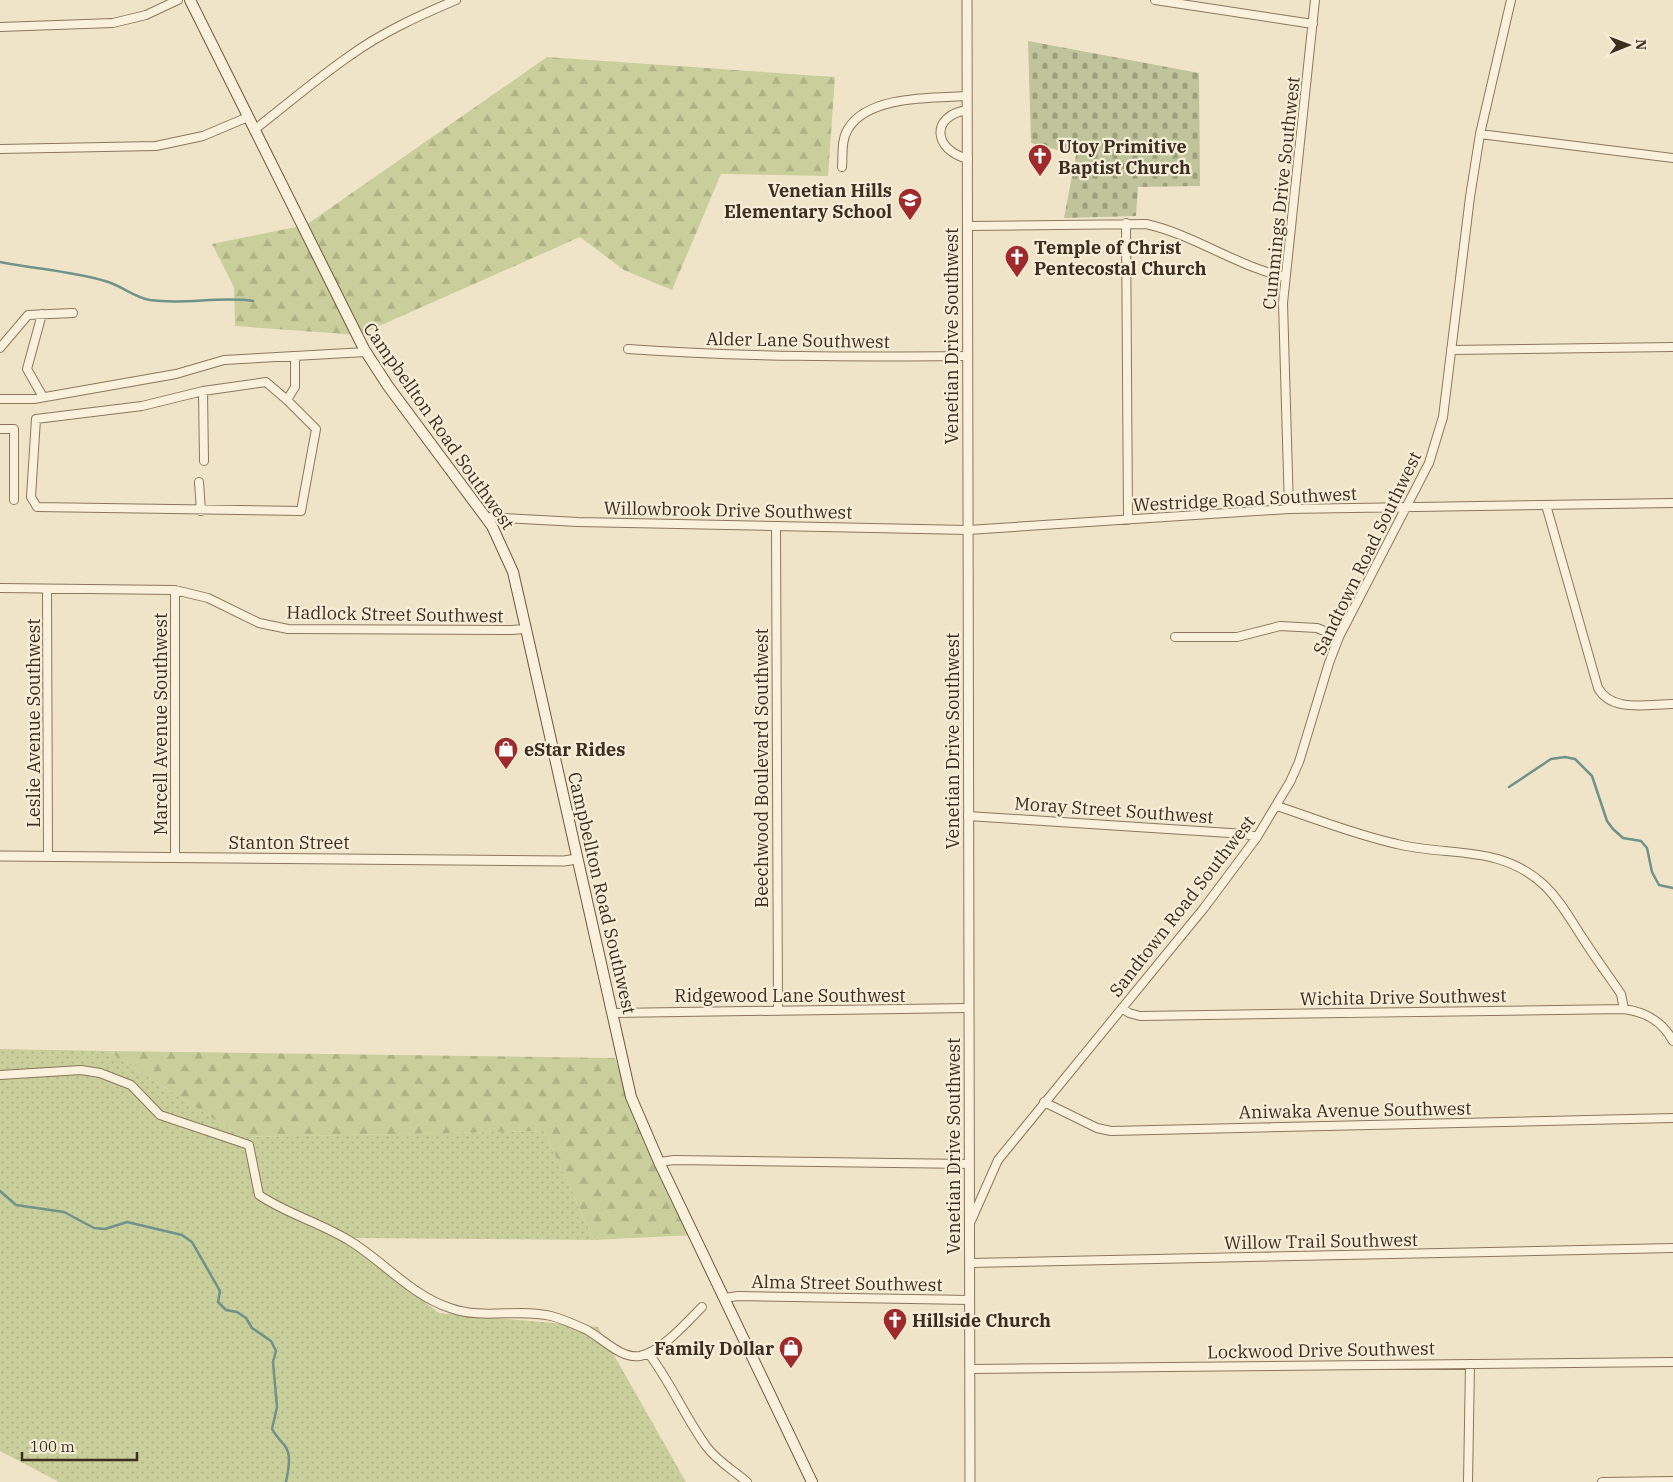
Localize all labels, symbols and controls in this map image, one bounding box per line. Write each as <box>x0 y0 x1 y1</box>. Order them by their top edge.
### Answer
north arrow <box>1603 20 1653 70</box>
text: N <box>1632 39 1650 50</box>
street label: Cummings Drive Southwest <box>1257 75 1305 311</box>
place label: Utoy Primitive Baptist Church <box>1058 135 1191 179</box>
church icon: Utoy Primitive Baptist Church <box>1027 143 1053 177</box>
place label: Venetian Hills Elementary School <box>724 179 892 223</box>
school or university icon: Venetian Hills Elementary School <box>897 187 923 221</box>
street label: Venetian Drive Southwest <box>940 228 963 444</box>
place label: Temple of Christ Pentecostal Church <box>1034 236 1207 280</box>
church icon: Temple of Christ Pentecostal Church <box>1004 244 1030 278</box>
street label: Campbellton Road Southwest <box>358 318 520 534</box>
street label: Alder Lane Southwest <box>706 327 890 353</box>
street label: Sandtown Road Southwest <box>1308 447 1426 659</box>
street label: Westridge Road Southwest <box>1132 482 1358 516</box>
street label: Willowbrook Drive Southwest <box>603 496 853 524</box>
street label: Hadlock Street Southwest <box>286 601 504 627</box>
street label: Marcell Avenue Southwest <box>149 613 172 835</box>
street label: Leslie Avenue Southwest <box>22 618 45 828</box>
street label: Beechwood Boulevard Southwest <box>750 628 773 908</box>
street label: Venetian Drive Southwest <box>941 633 964 849</box>
shop icon: eStar Rides <box>493 736 519 770</box>
place label: eStar Rides <box>524 738 625 761</box>
street label: Campbellton Road Southwest <box>563 770 641 1016</box>
street label: Moray Street Southwest <box>1014 792 1214 828</box>
street label: Sandtown Road Southwest <box>1104 811 1260 1001</box>
street label: Stanton Street <box>228 831 350 854</box>
street label: Ridgewood Lane Southwest <box>674 984 906 1007</box>
street label: Wichita Drive Southwest <box>1299 984 1507 1010</box>
street label: Venetian Drive Southwest <box>942 1038 965 1254</box>
street label: Aniwaka Avenue Southwest <box>1238 1096 1472 1124</box>
street label: Willow Trail Southwest <box>1224 1228 1418 1254</box>
street label: Alma Street Southwest <box>751 1270 943 1296</box>
church icon: Hillside Church <box>882 1307 908 1341</box>
place label: Hillside Church <box>912 1309 1051 1332</box>
shop icon: Family Dollar <box>778 1335 804 1369</box>
place label: Family Dollar <box>654 1337 774 1360</box>
street label: Lockwood Drive Southwest <box>1207 1337 1435 1363</box>
scale bar <box>22 1430 138 1462</box>
text: 100 m <box>30 1437 75 1456</box>

